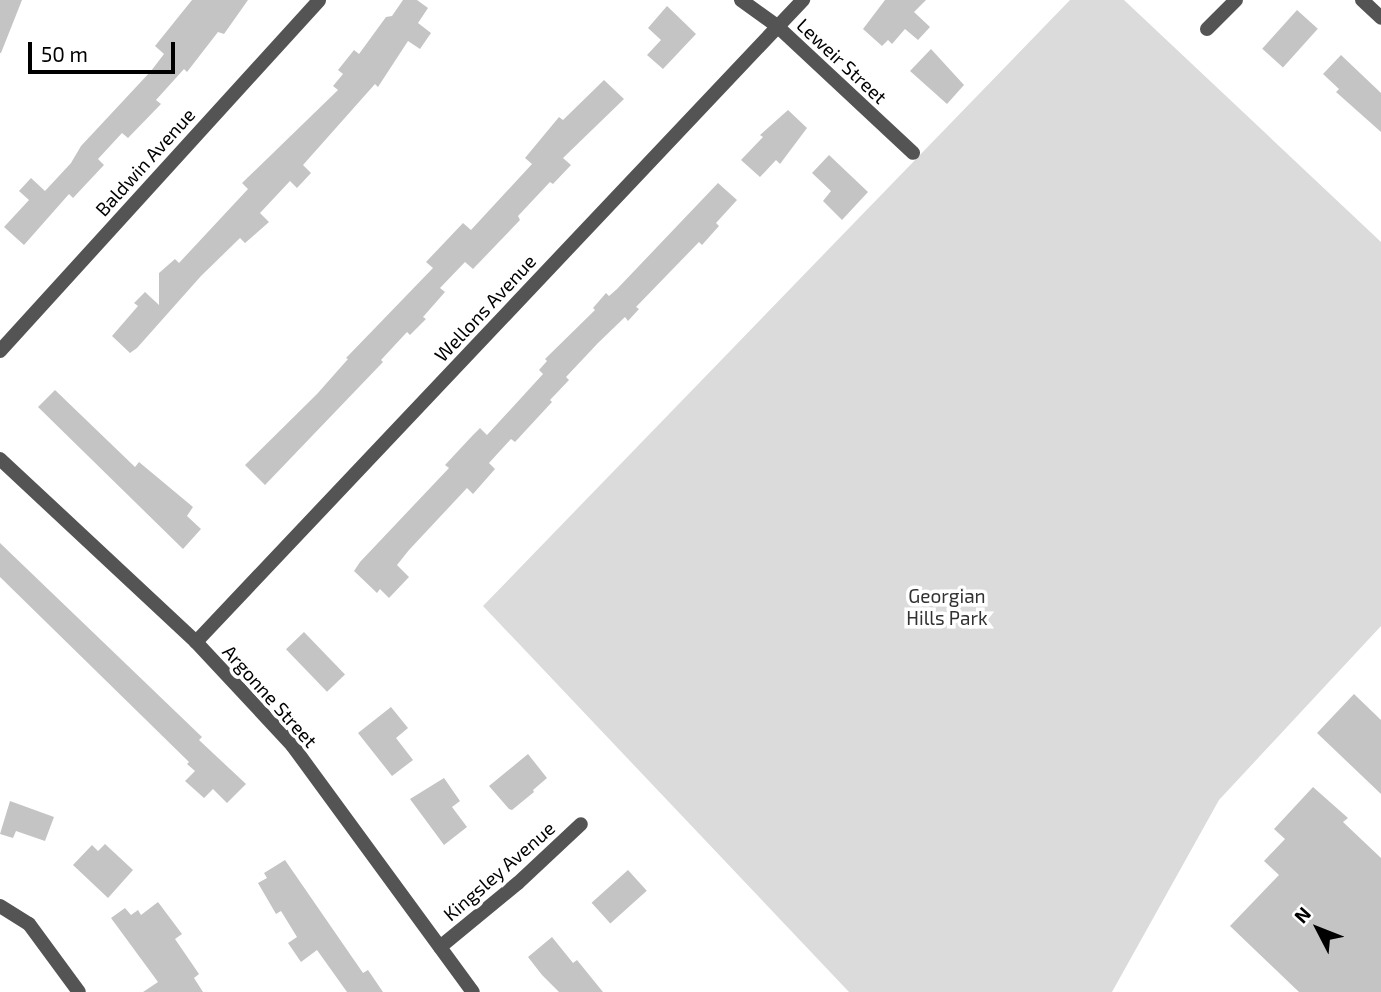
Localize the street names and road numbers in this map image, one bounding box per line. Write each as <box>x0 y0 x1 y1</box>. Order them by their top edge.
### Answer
street label: Leweir Street <box>792 13 892 109</box>
street label: Baldwin Avenue <box>90 103 200 221</box>
street label: Wellons Avenue <box>429 250 541 366</box>
street label: Argonne Street <box>218 640 322 752</box>
street label: Kingsley Avenue <box>438 816 560 926</box>

